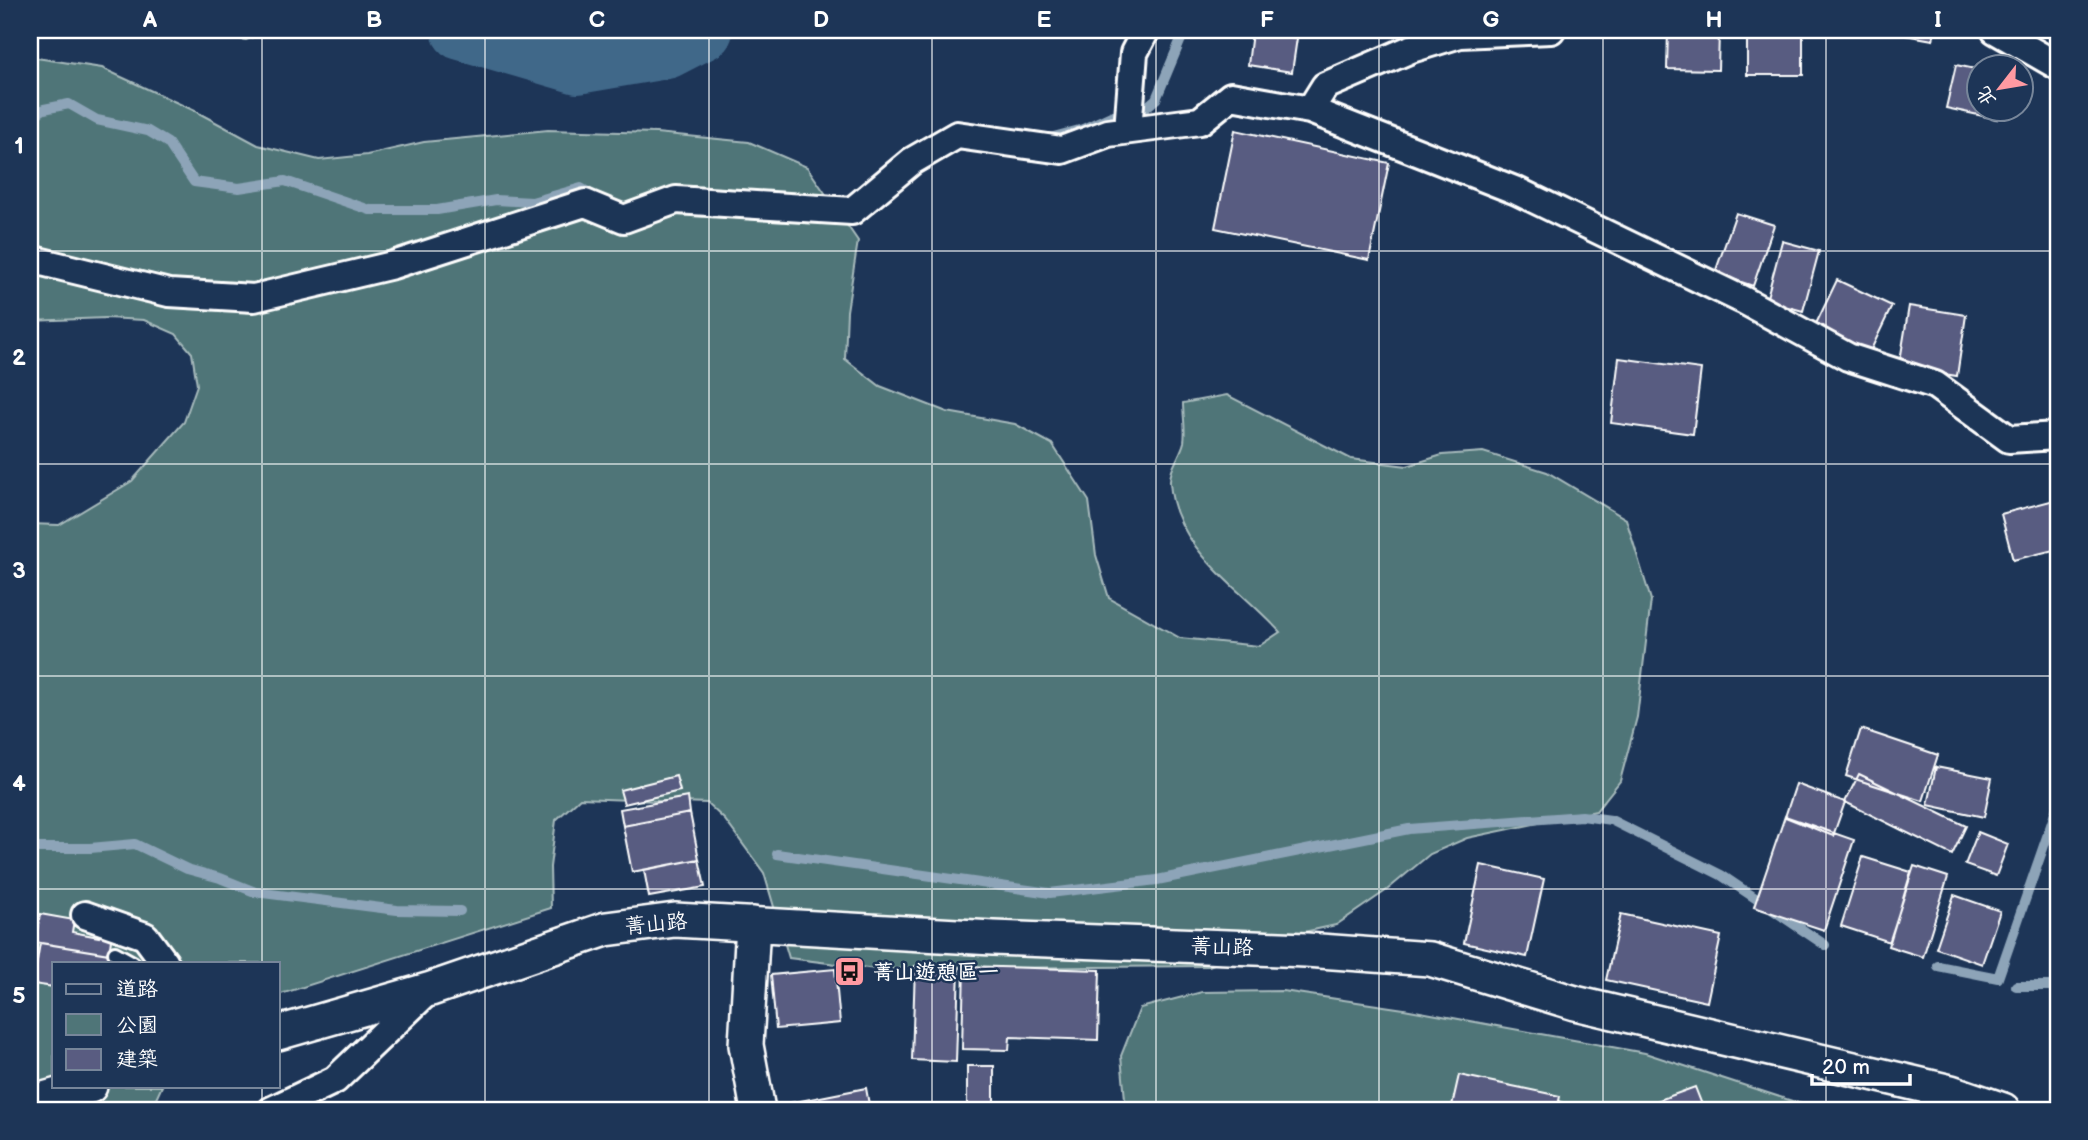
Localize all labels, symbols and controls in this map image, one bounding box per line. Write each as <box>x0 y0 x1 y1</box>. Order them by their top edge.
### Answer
text: A <box>142 6 158 34</box>
text: B <box>366 6 382 34</box>
text: C <box>589 6 605 34</box>
text: D <box>813 6 829 34</box>
text: E <box>1037 6 1052 34</box>
text: F <box>1260 6 1274 34</box>
text: G <box>1483 6 1500 34</box>
text: H <box>1705 6 1723 34</box>
text: I <box>1934 6 1942 34</box>
north arrow <box>1966 52 2036 122</box>
text: 北 <box>1972 82 2001 110</box>
text: 1 <box>14 132 24 160</box>
text: 2 <box>12 344 26 372</box>
text: 3 <box>12 557 26 585</box>
text: 4 <box>12 770 26 798</box>
street label: 菁山路 <box>624 909 688 939</box>
street label: 菁山路 <box>1190 933 1254 961</box>
bus stop icon: 菁山遊憩區一 <box>833 955 867 989</box>
place label: 菁山遊憩區一 <box>873 960 999 985</box>
legend <box>52 962 280 1088</box>
text: 道路 <box>116 977 158 1002</box>
text: 5 <box>12 982 26 1010</box>
text: 公園 <box>116 1013 158 1038</box>
scale bar <box>1812 1042 1910 1086</box>
text: 建築 <box>116 1047 158 1072</box>
text: 20 m <box>1822 1055 1870 1080</box>

